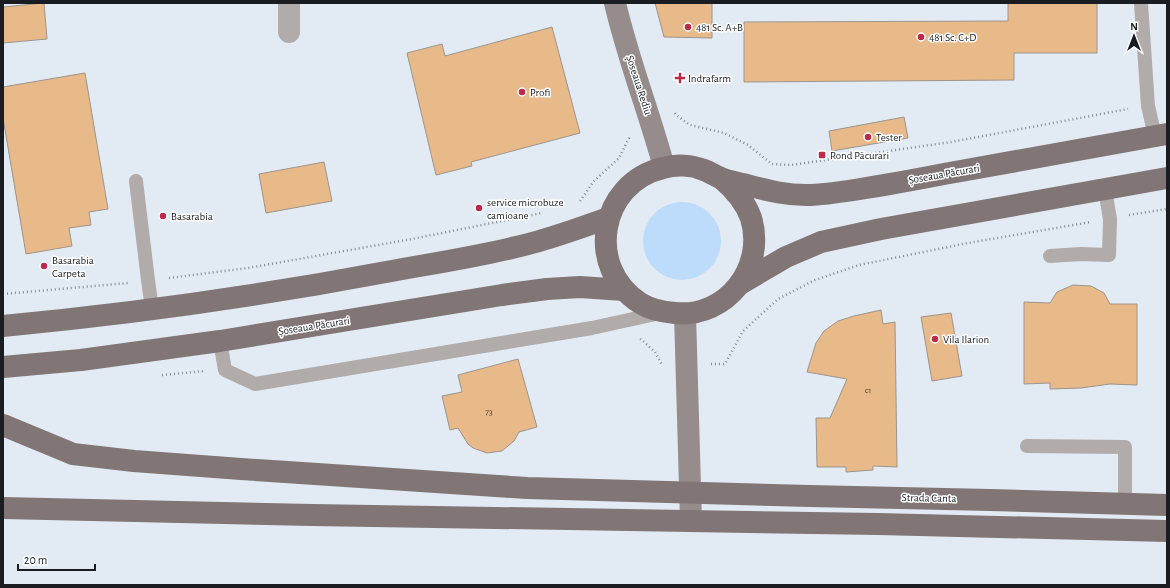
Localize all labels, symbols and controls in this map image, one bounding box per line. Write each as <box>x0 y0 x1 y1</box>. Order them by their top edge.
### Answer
north arrow <box>1114 16 1154 56</box>
text: N <box>1130 21 1138 32</box>
marker: 481 Sc. A+B <box>683 22 693 32</box>
place label: 481 Sc. A+B <box>696 22 743 33</box>
marker: 481 Sc. C+D <box>916 32 926 42</box>
place label: 481 Sc. C+D <box>929 32 976 43</box>
street label: Șoseaua Rediu <box>623 54 654 117</box>
marker: Indrafarm <box>675 73 685 83</box>
place label: Indrafarm <box>688 73 731 84</box>
marker: Profi <box>517 87 527 97</box>
place label: Profi <box>530 87 550 98</box>
marker: Tester <box>863 132 873 142</box>
place label: Tester <box>876 132 902 143</box>
marker: Rond Păcurari <box>817 150 827 160</box>
place label: Rond Păcurari <box>830 150 889 161</box>
street label: Șoseaua Păcurari <box>908 162 981 187</box>
place label: service microbuze camioane <box>487 197 564 221</box>
marker: service microbuze camioane <box>474 203 484 213</box>
marker: Basarabia <box>158 211 168 221</box>
place label: Basarabia <box>171 211 213 222</box>
place label: Basarabia Carpeta <box>52 255 94 279</box>
marker: Basarabia Carpeta <box>39 261 49 271</box>
street label: Șoseaua Păcurari <box>278 315 351 338</box>
marker: Vila Ilarion <box>930 334 940 344</box>
place label: Vila Ilarion <box>943 334 989 345</box>
house number: c1 <box>865 386 871 395</box>
house number: 73 <box>485 408 493 417</box>
street label: Strada Canta <box>902 492 956 504</box>
scale bar <box>18 546 95 572</box>
text: 20 m <box>24 554 47 566</box>

